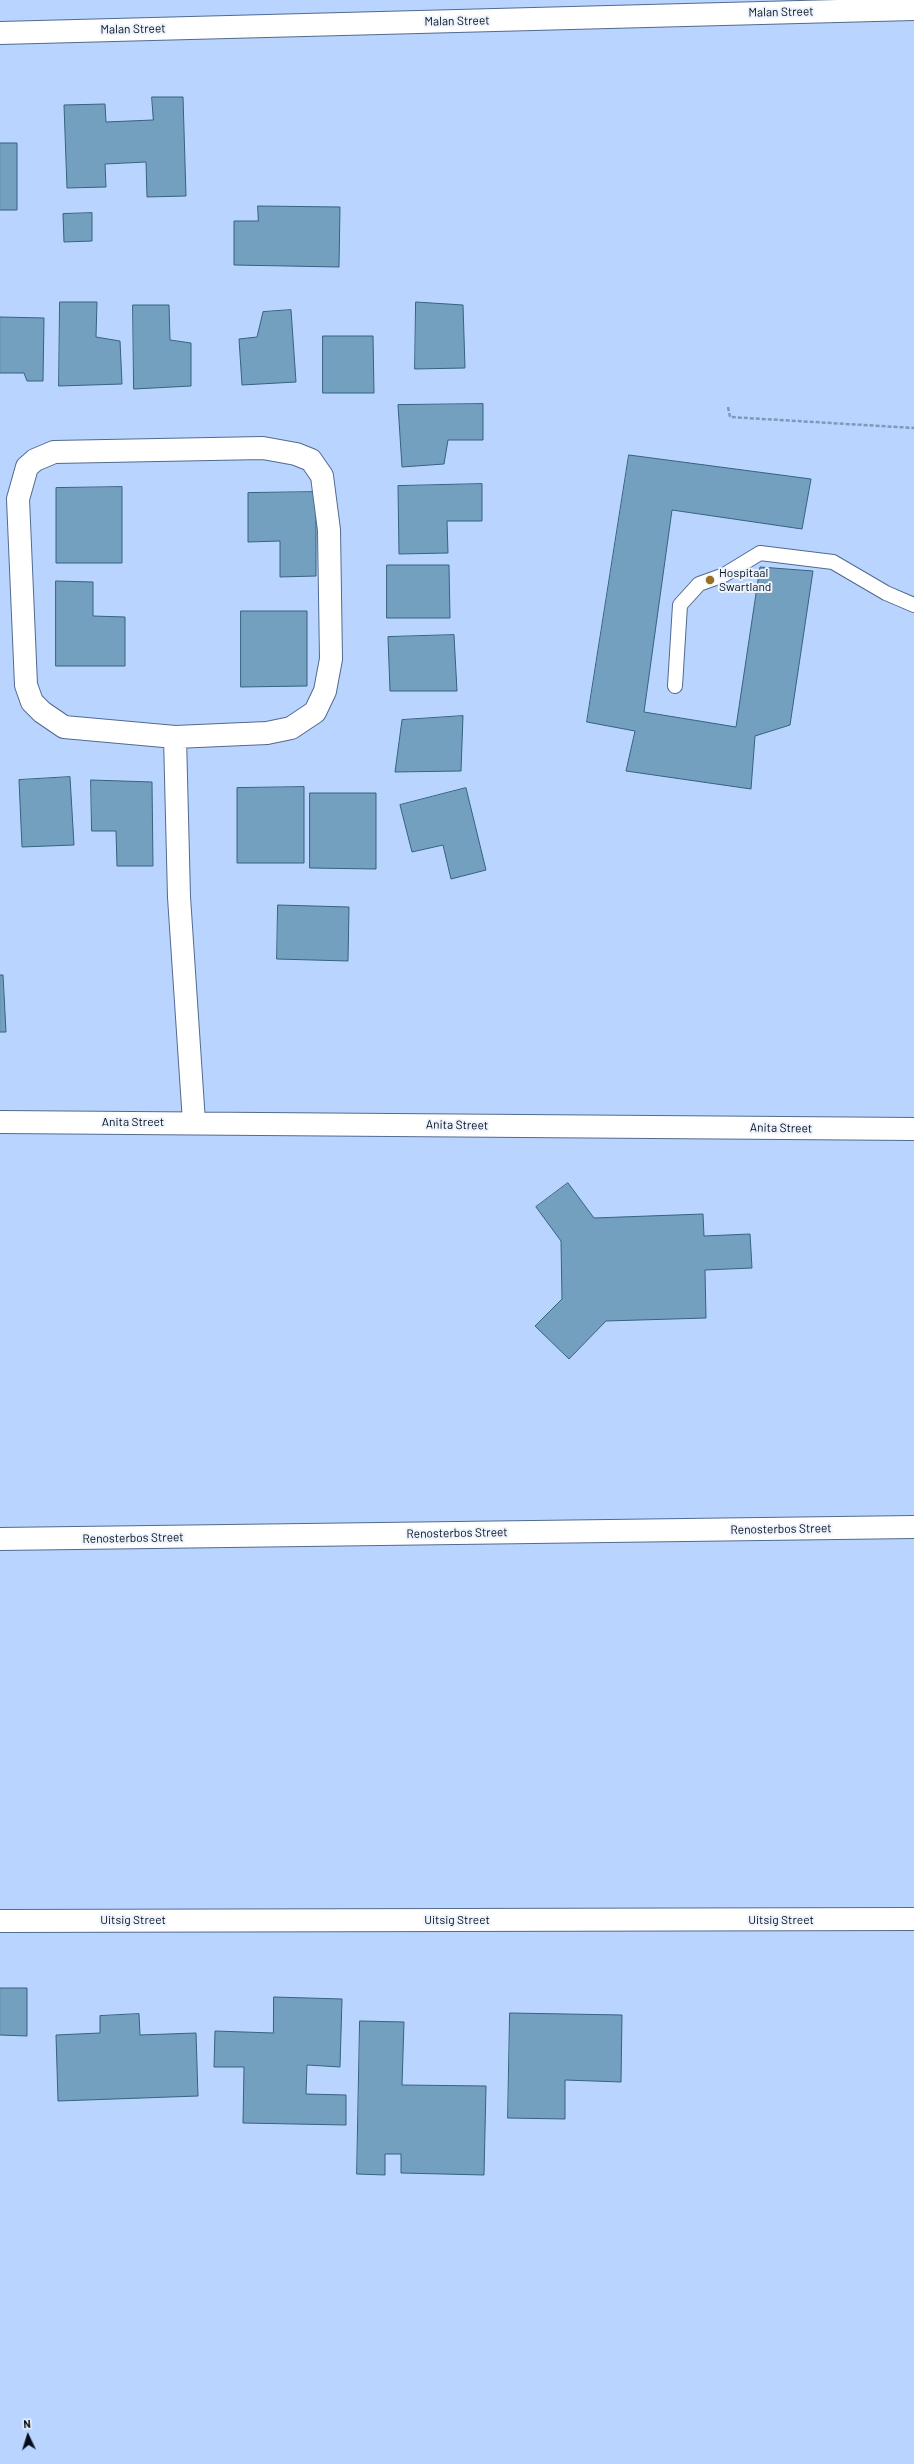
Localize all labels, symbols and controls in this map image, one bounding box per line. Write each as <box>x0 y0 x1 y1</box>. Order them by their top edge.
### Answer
street label: Malan Street <box>748 4 814 20</box>
street label: Malan Street <box>424 13 490 29</box>
street label: Malan Street <box>100 21 166 37</box>
place label: Hospitaal Swartland <box>719 566 771 594</box>
marker: Hospitaal Swartland <box>704 574 716 586</box>
street label: Anita Street <box>102 1115 164 1129</box>
street label: Anita Street <box>426 1117 488 1133</box>
street label: Anita Street <box>750 1120 812 1136</box>
street label: Renosterbos Street <box>730 1521 832 1537</box>
street label: Renosterbos Street <box>406 1525 508 1541</box>
street label: Renosterbos Street <box>82 1530 184 1546</box>
street label: Uitsig Street <box>100 1913 166 1927</box>
street label: Uitsig Street <box>424 1913 490 1927</box>
street label: Uitsig Street <box>748 1913 814 1927</box>
north arrow <box>8 2416 48 2456</box>
text: N <box>23 2417 31 2430</box>

